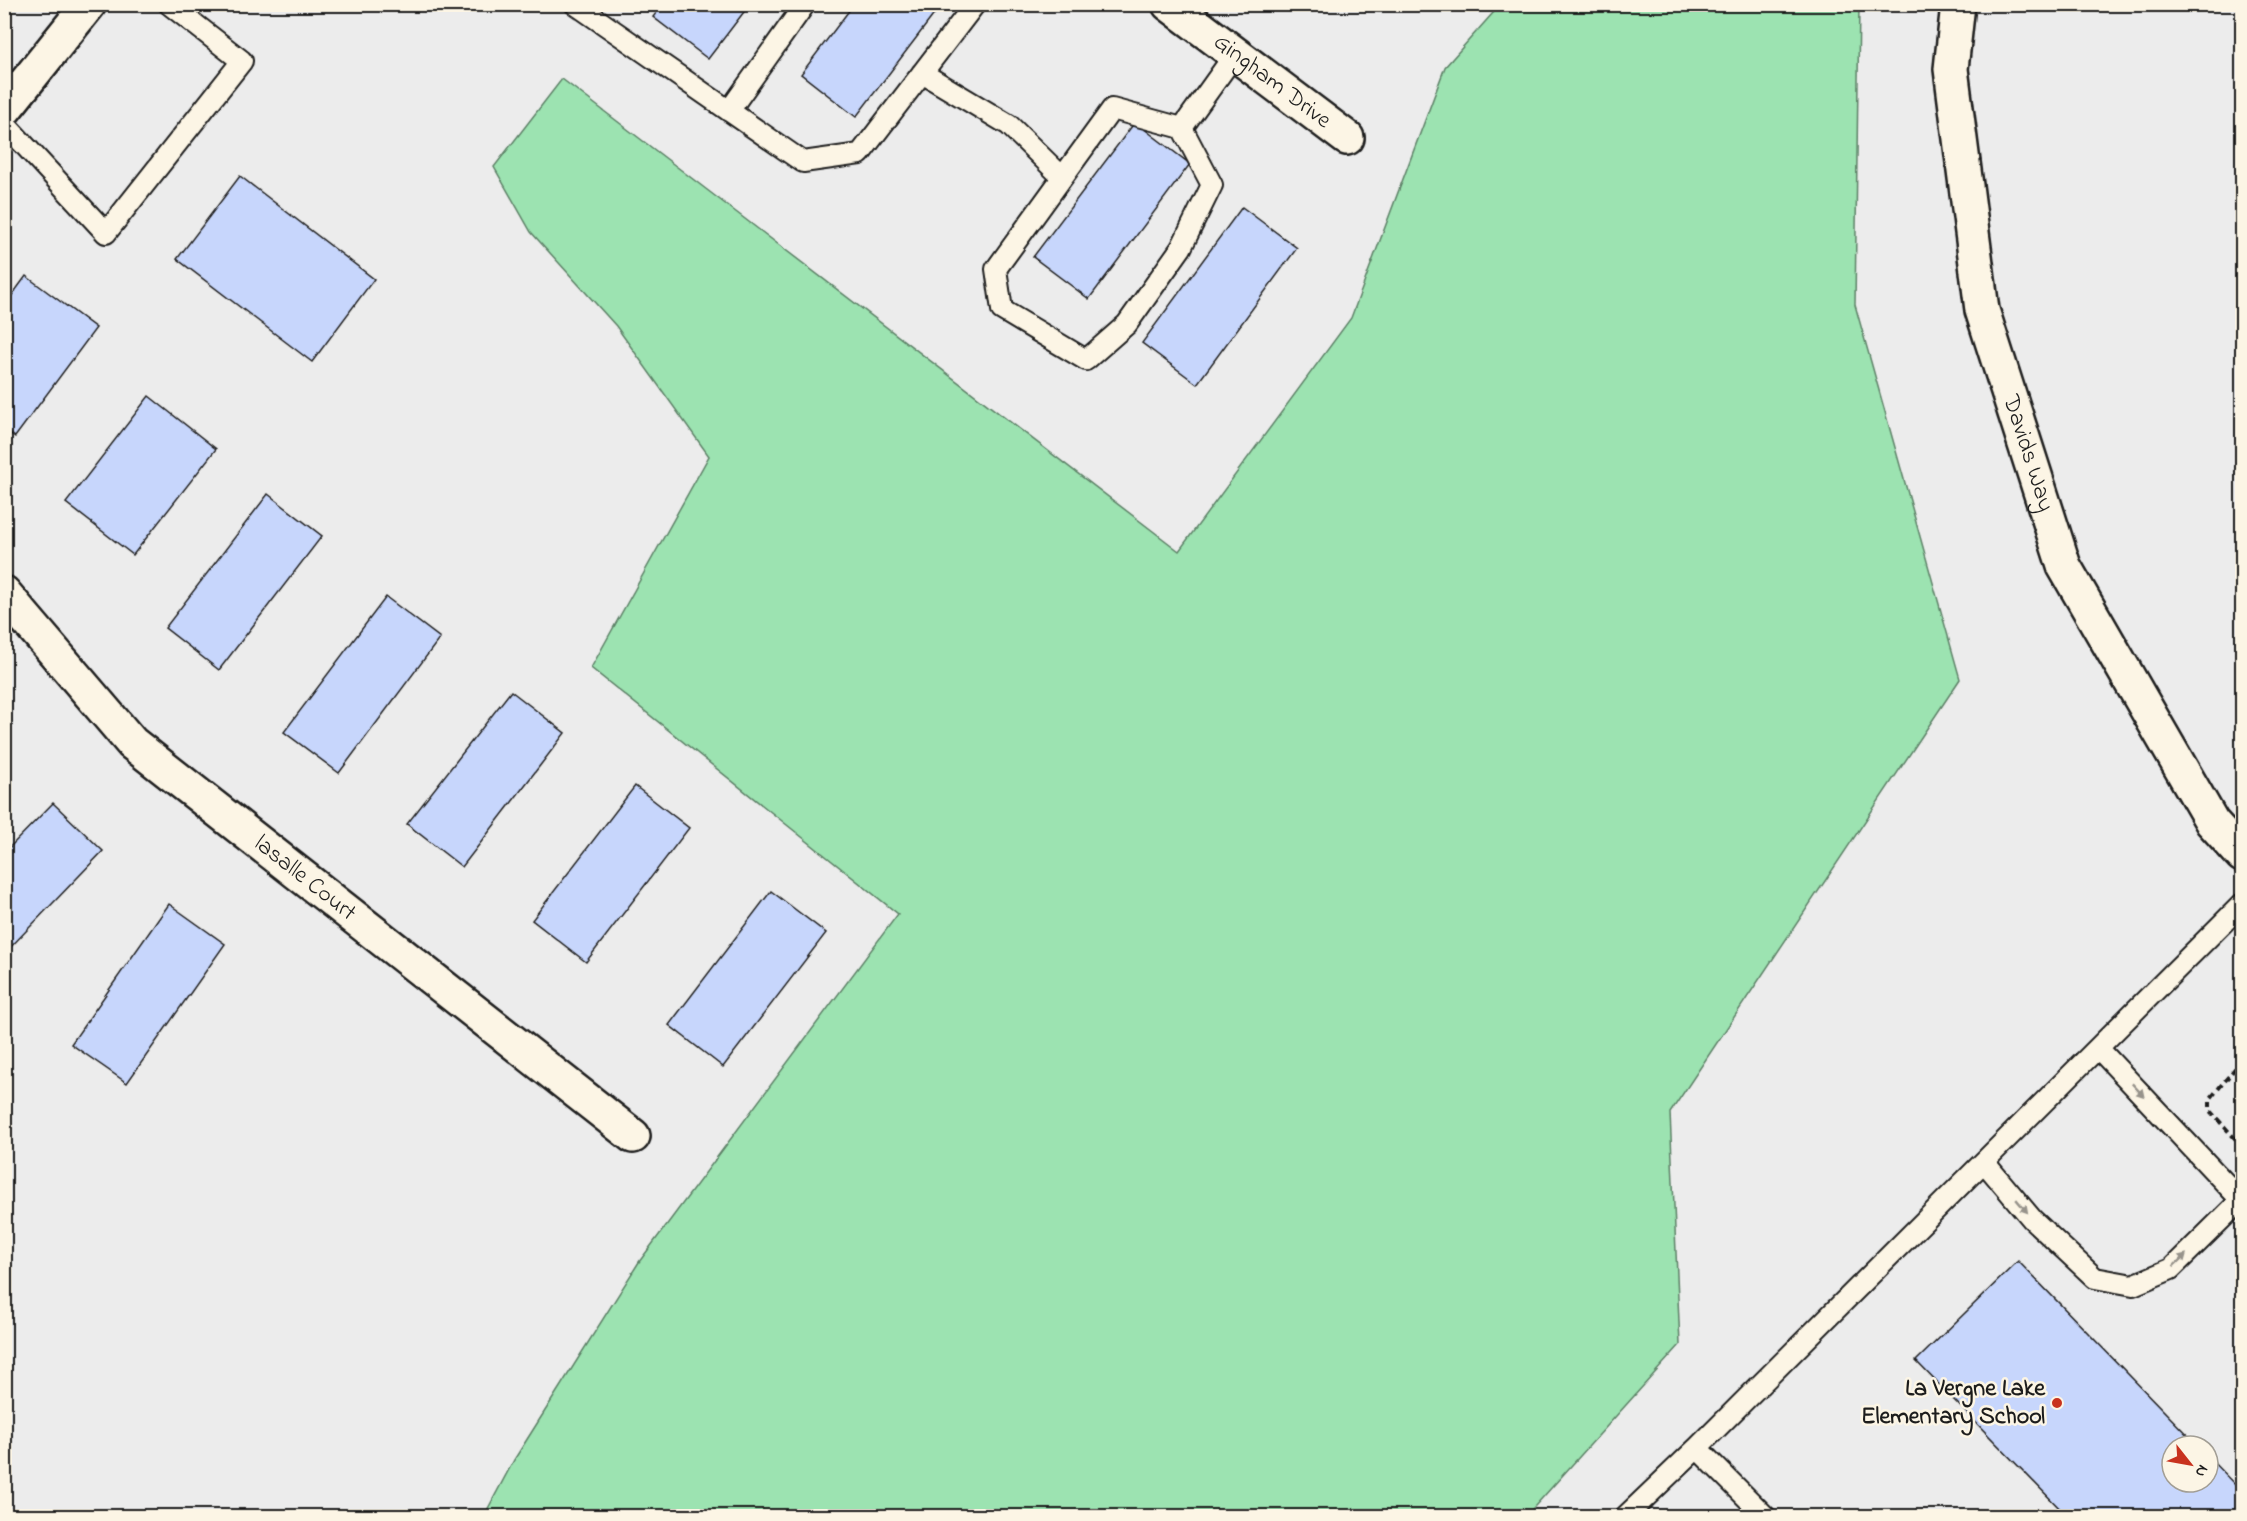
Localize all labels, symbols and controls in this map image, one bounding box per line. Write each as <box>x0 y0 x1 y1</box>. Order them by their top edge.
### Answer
street label: Gingham Drive <box>1206 25 1339 138</box>
street label: Davids Way <box>1993 390 2063 517</box>
street label: lasalle Court <box>246 827 364 930</box>
one-way arrow <box>2131 1082 2144 1097</box>
one-way arrow <box>2015 1198 2028 1214</box>
one-way arrow <box>2172 1254 2186 1268</box>
place label: La Vergne Lake Elementary School <box>1861 1372 2046 1436</box>
marker: La Vergne Lake Elementary School <box>2050 1396 2064 1410</box>
north arrow <box>2160 1434 2220 1494</box>
text: N <box>2188 1460 2214 1482</box>

